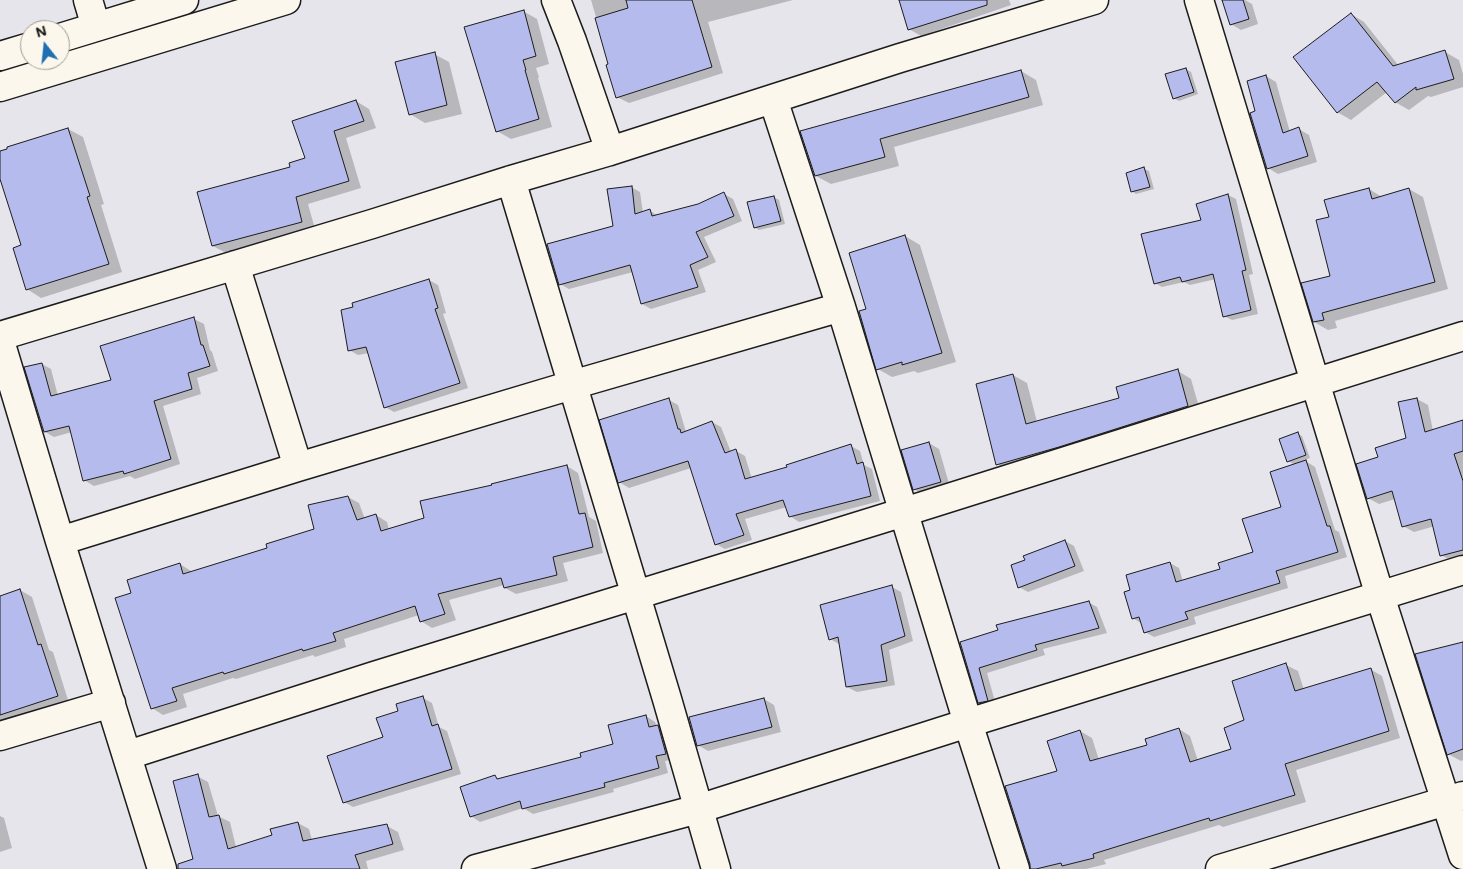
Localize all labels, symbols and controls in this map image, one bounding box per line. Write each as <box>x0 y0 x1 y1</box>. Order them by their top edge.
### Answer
north arrow <box>20 20 70 70</box>
text: N <box>33 20 49 42</box>

